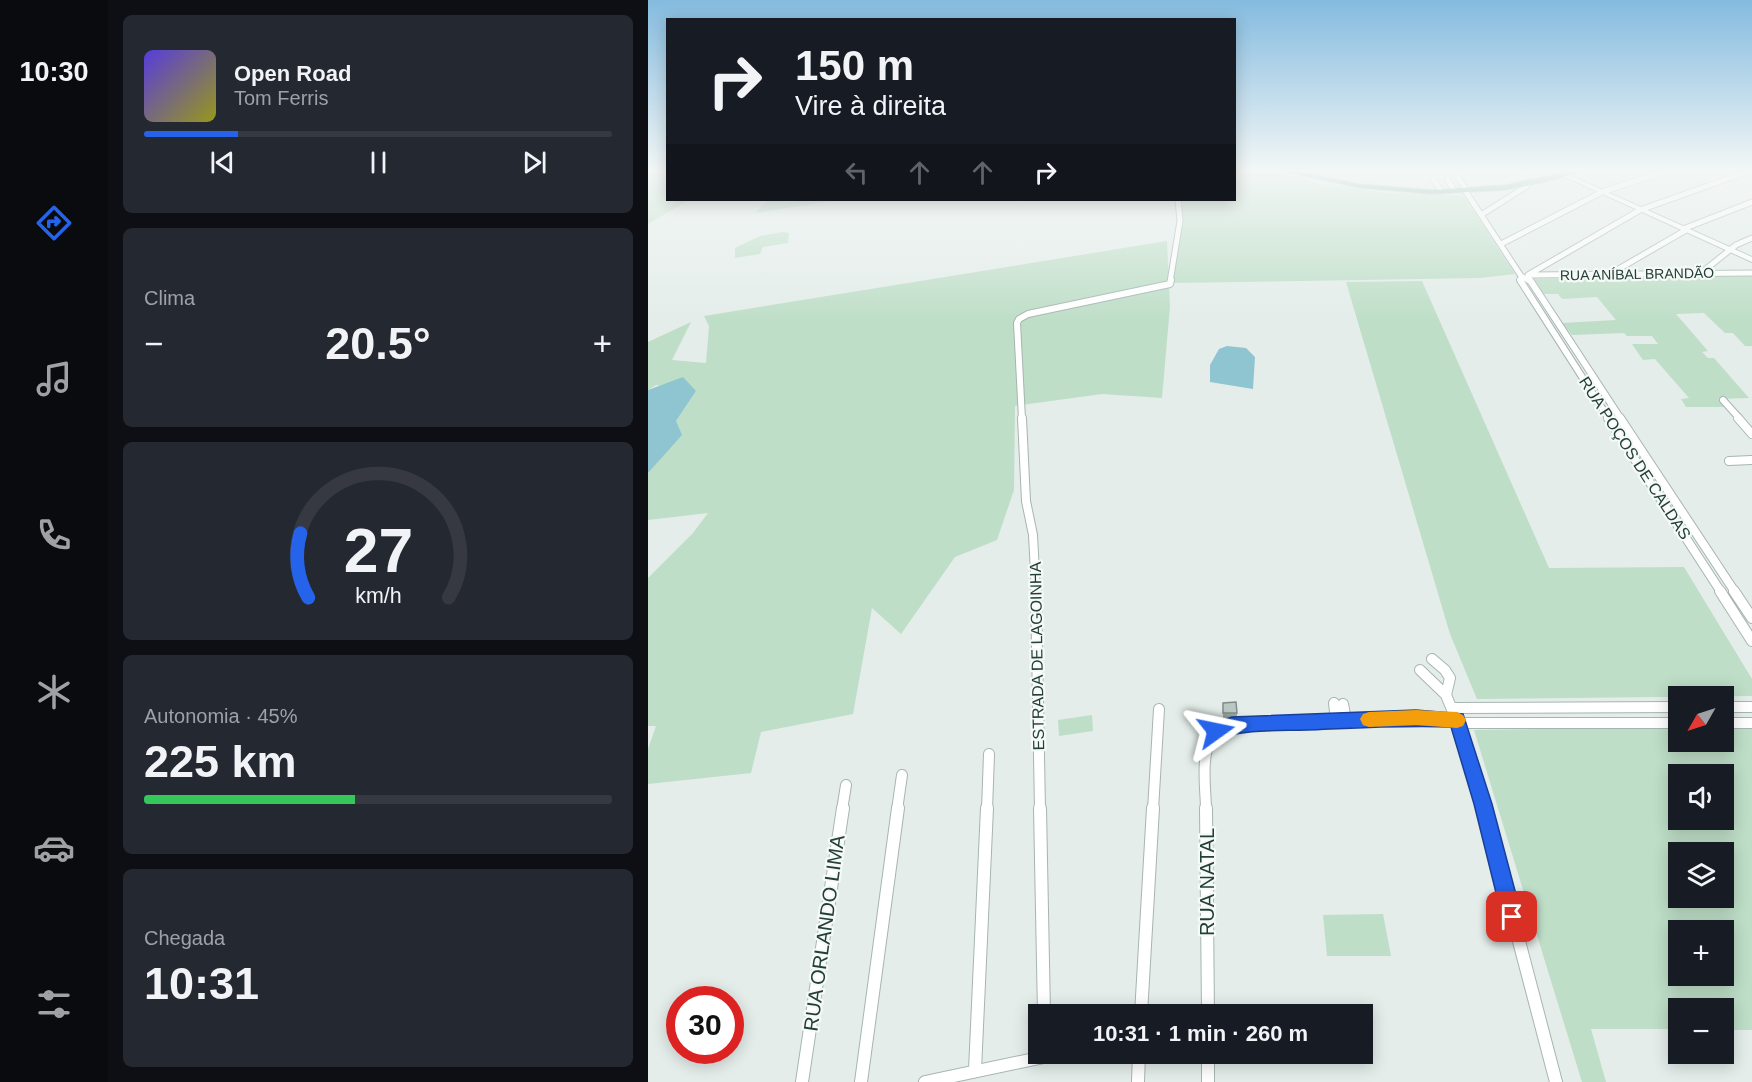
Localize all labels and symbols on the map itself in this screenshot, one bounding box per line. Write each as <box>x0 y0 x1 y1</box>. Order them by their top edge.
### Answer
street label: RUA ANÍBAL BRANDÃO <box>1560 265 1714 283</box>
street label: RUA POÇOS DE CALDAS <box>1576 374 1694 542</box>
street label: ESTRADA DE LAGOINHA <box>1027 561 1047 750</box>
north arrow <box>1668 686 1734 752</box>
position arrow <box>1184 699 1248 763</box>
street label: RUA NATAL <box>1196 828 1218 936</box>
street label: RUA ORLANDO LIMA <box>799 833 849 1032</box>
pin <box>1486 891 1537 942</box>
speed limit sign: 30 <box>666 986 744 1064</box>

